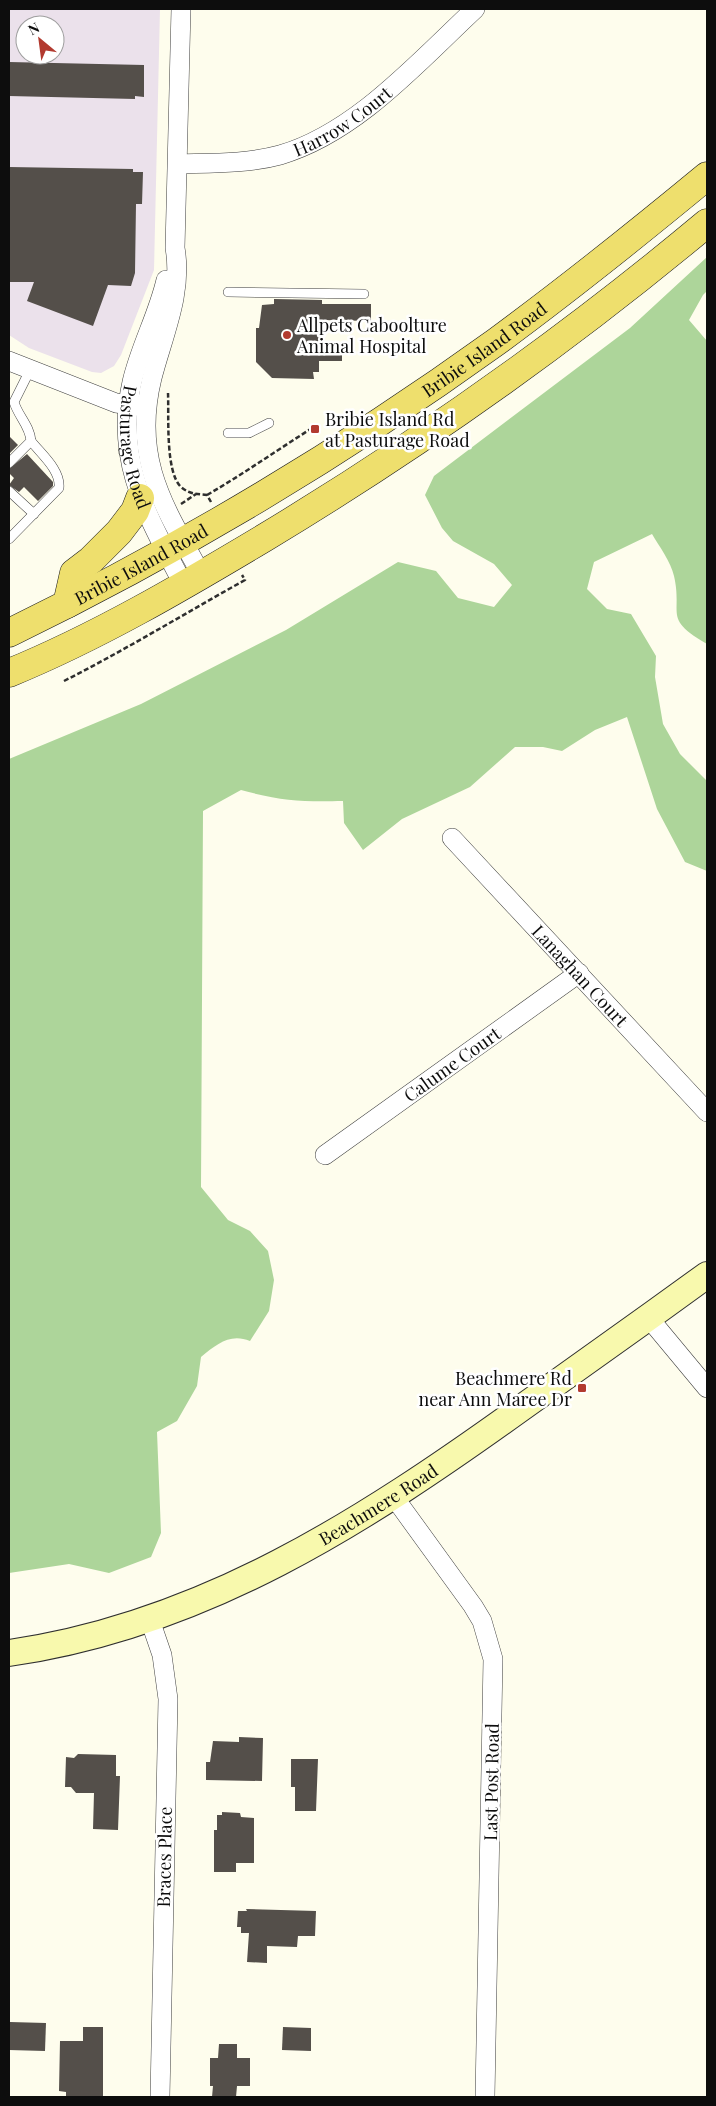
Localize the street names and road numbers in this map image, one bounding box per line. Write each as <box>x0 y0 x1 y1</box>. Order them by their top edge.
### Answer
street label: Harrow Court <box>290 80 397 162</box>
street label: Bribie Island Road <box>417 296 552 402</box>
street label: Pasturage Road <box>115 384 157 513</box>
street label: Bribie Island Road <box>70 518 213 610</box>
street label: Lanaghan Court <box>527 920 634 1032</box>
street label: Calume Court <box>399 1021 506 1107</box>
street label: Beachmere Road <box>314 1458 443 1551</box>
street label: Last Post Road <box>478 1722 504 1841</box>
street label: Braces Place <box>151 1806 177 1908</box>

